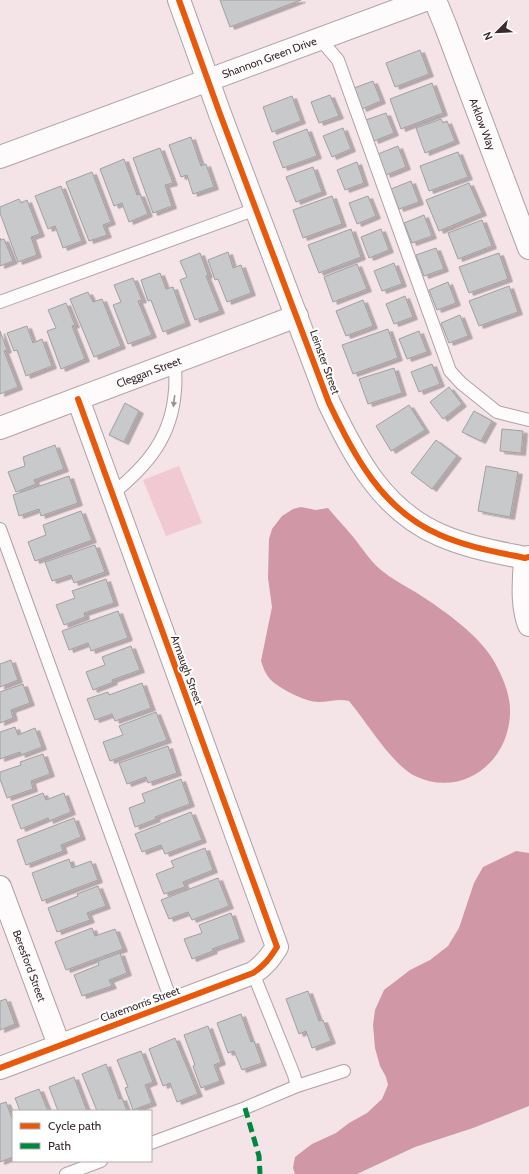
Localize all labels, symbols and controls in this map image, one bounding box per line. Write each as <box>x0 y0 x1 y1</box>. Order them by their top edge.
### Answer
north arrow <box>477 12 517 52</box>
text: N <box>480 30 496 42</box>
street label: Shannon Green Drive <box>220 34 319 81</box>
street label: Arklow Way <box>466 96 499 153</box>
street label: Leinster Street <box>307 328 343 396</box>
street label: Cleggan Street <box>114 353 183 390</box>
one-way arrow <box>171 395 177 407</box>
street label: Armaugh Street <box>168 633 206 707</box>
street label: Beresford Street <box>10 928 49 1004</box>
street label: Claremorris Street <box>98 983 182 1025</box>
legend <box>12 1110 152 1162</box>
text: Cycle path <box>48 1118 101 1133</box>
text: Path <box>48 1138 71 1153</box>

